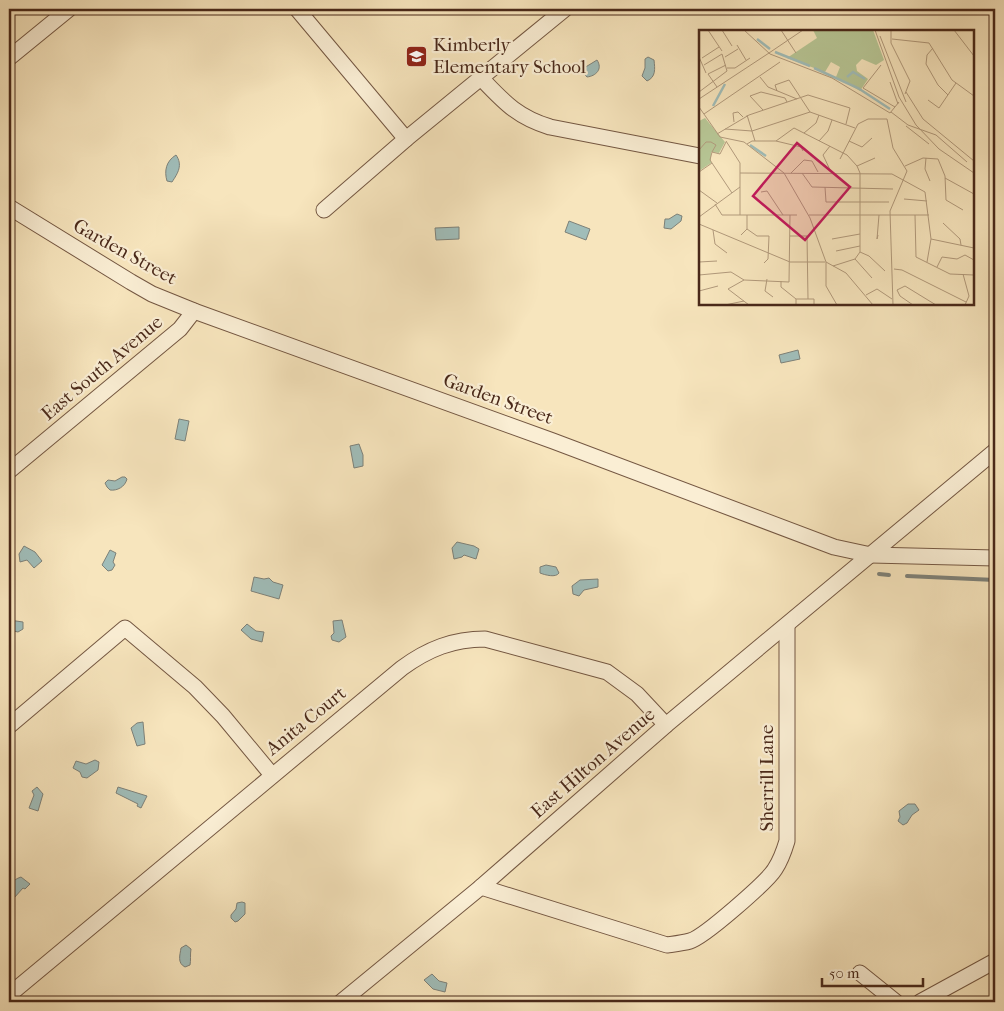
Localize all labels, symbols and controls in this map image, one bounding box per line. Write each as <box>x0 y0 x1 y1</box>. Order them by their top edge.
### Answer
inset map <box>699 30 974 305</box>
place label: Kimberly Elementary School <box>433 34 586 78</box>
school or university icon: Kimberly Elementary School <box>405 44 429 68</box>
street label: Garden Street <box>69 214 181 290</box>
street label: East South Avenue <box>37 311 167 425</box>
street label: Garden Street <box>440 369 556 429</box>
street label: Anita Court <box>261 682 351 761</box>
street label: East Hilton Avenue <box>527 703 659 823</box>
street label: Sherrill Lane <box>756 725 778 831</box>
scale bar <box>822 956 923 988</box>
text: 50 m <box>829 964 860 982</box>

